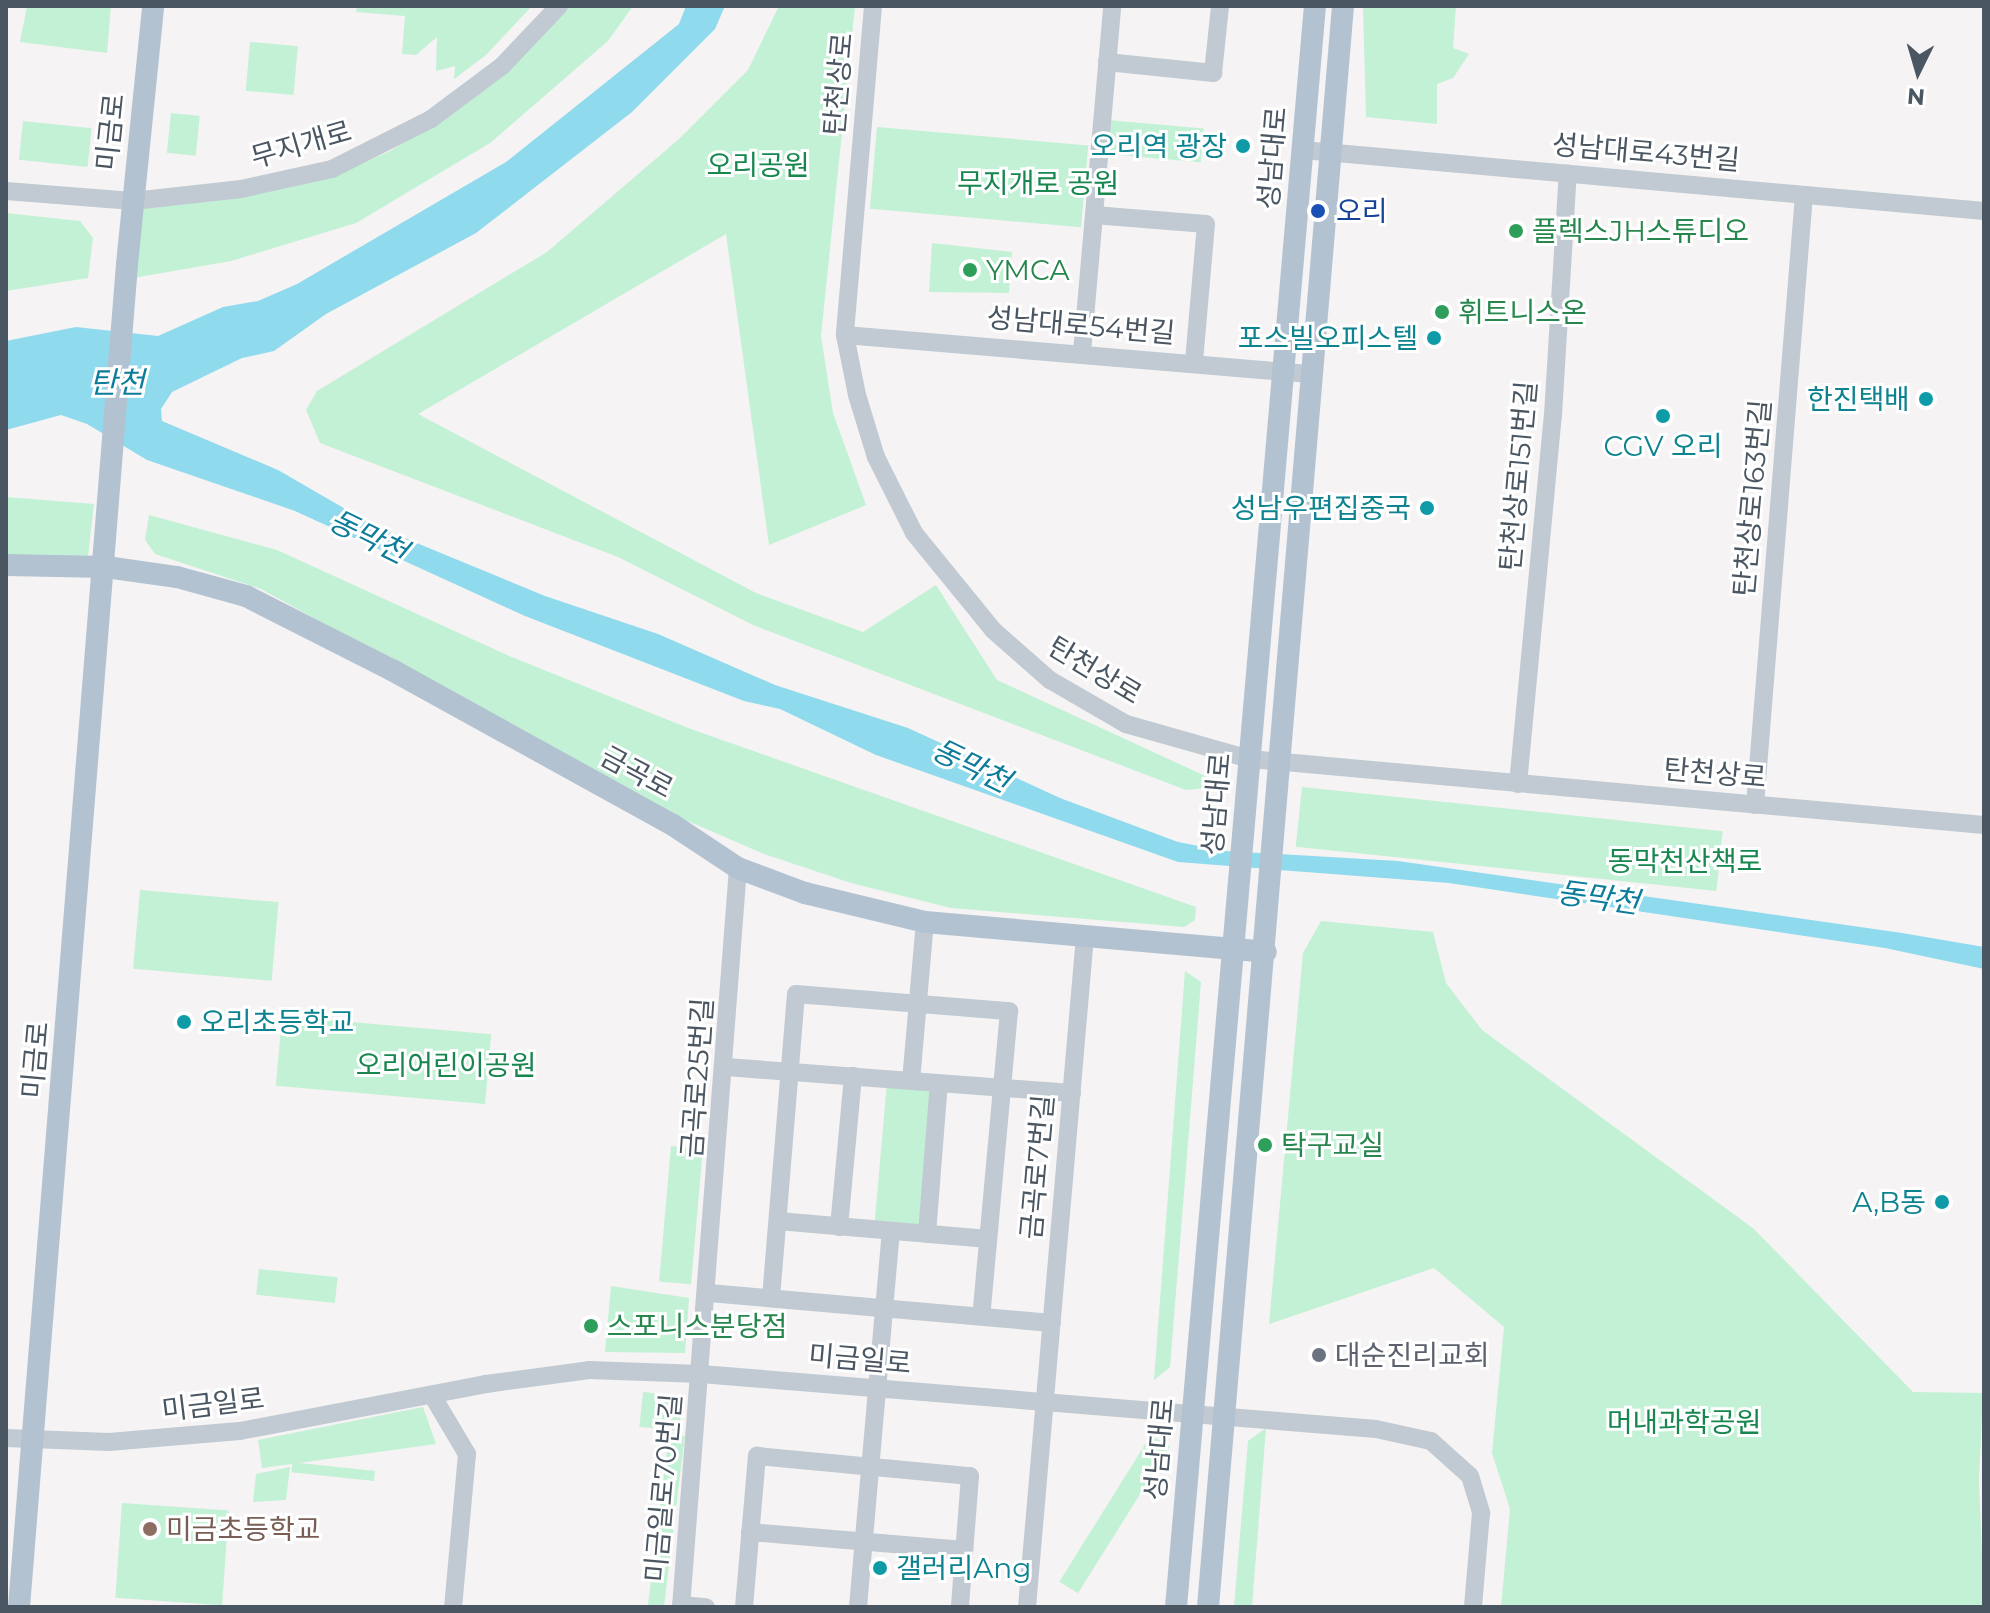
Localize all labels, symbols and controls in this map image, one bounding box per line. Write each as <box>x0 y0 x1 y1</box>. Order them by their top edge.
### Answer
street label: 탄천상로 <box>817 31 859 137</box>
north arrow <box>1878 32 1958 112</box>
text: N <box>1906 82 1926 111</box>
street label: 미금로 <box>89 92 131 172</box>
street label: 성남대로 <box>1251 105 1293 211</box>
street label: 무지개로 <box>247 114 355 174</box>
street label: 성남대로43번길 <box>1551 127 1741 177</box>
place label: 오리역 광장 <box>1091 129 1227 163</box>
marker: 오리역 광장 <box>1234 137 1252 155</box>
park label: 오리공원 <box>706 148 810 182</box>
park label: 무지개로 공원 <box>957 166 1119 200</box>
place label: 오리 <box>1336 194 1388 228</box>
marker: 오리 <box>1307 200 1329 222</box>
place label: 플렉스JH스튜디오 <box>1532 214 1749 248</box>
marker: 플렉스JH스튜디오 <box>1507 222 1525 240</box>
place label: YMCA <box>986 253 1070 287</box>
marker: YMCA <box>961 261 979 279</box>
place label: 휘트니스온 <box>1458 295 1587 329</box>
street label: 성남대로54번길 <box>985 300 1177 350</box>
marker: 휘트니스온 <box>1433 303 1451 321</box>
place label: 포스빌오피스텔 <box>1238 321 1418 355</box>
marker: 포스빌오피스텔 <box>1425 329 1443 347</box>
water label: 탄천 <box>89 365 145 401</box>
street label: 탄천상로151번길 <box>1493 380 1543 572</box>
place label: 한진택배 <box>1807 382 1910 416</box>
marker: 한진택배 <box>1917 390 1935 408</box>
street label: 탄천상로163번길 <box>1727 398 1777 598</box>
marker: CGV 오리 <box>1654 407 1672 425</box>
place label: CGV 오리 <box>1604 429 1722 463</box>
place label: 성남우편집중국 <box>1231 491 1411 525</box>
marker: 성남우편집중국 <box>1418 499 1436 517</box>
water label: 동막천 <box>323 503 413 571</box>
street label: 탄천상로 <box>1042 629 1148 711</box>
water label: 동막천 <box>926 732 1016 800</box>
street label: 금곡로 <box>595 739 679 805</box>
street label: 성남대로 <box>1195 751 1237 857</box>
street label: 탄천상로 <box>1662 752 1768 794</box>
park label: 동막천산책로 <box>1608 844 1762 878</box>
water label: 동막천 <box>1554 874 1642 922</box>
street label: 금곡로25번길 <box>675 997 719 1159</box>
place label: 오리초등학교 <box>200 1005 355 1039</box>
marker: 오리초등학교 <box>175 1013 193 1031</box>
street label: 미금로 <box>15 1020 55 1100</box>
park label: 오리어린이공원 <box>356 1048 536 1082</box>
street label: 금곡로7번길 <box>1014 1093 1060 1241</box>
place label: 탁구교실 <box>1281 1128 1384 1162</box>
marker: 탁구교실 <box>1256 1136 1274 1154</box>
place label: A,B동 <box>1852 1185 1926 1219</box>
marker: A,B동 <box>1933 1193 1951 1211</box>
place label: 스포니스분당점 <box>607 1309 787 1343</box>
marker: 스포니스분당점 <box>582 1317 600 1335</box>
street label: 미금일로 <box>807 1338 913 1380</box>
place label: 대순진리교회 <box>1335 1338 1490 1372</box>
marker: 대순진리교회 <box>1310 1346 1328 1364</box>
street label: 미금일로 <box>160 1381 266 1427</box>
street label: 미금일로70번길 <box>638 1392 688 1584</box>
street label: 성남대로 <box>1138 1396 1180 1502</box>
park label: 머내과학공원 <box>1607 1405 1761 1439</box>
place label: 미금초등학교 <box>166 1512 321 1546</box>
marker: 미금초등학교 <box>141 1520 159 1538</box>
place label: 갤러리Ang <box>896 1551 1031 1585</box>
marker: 갤러리Ang <box>871 1559 889 1577</box>

